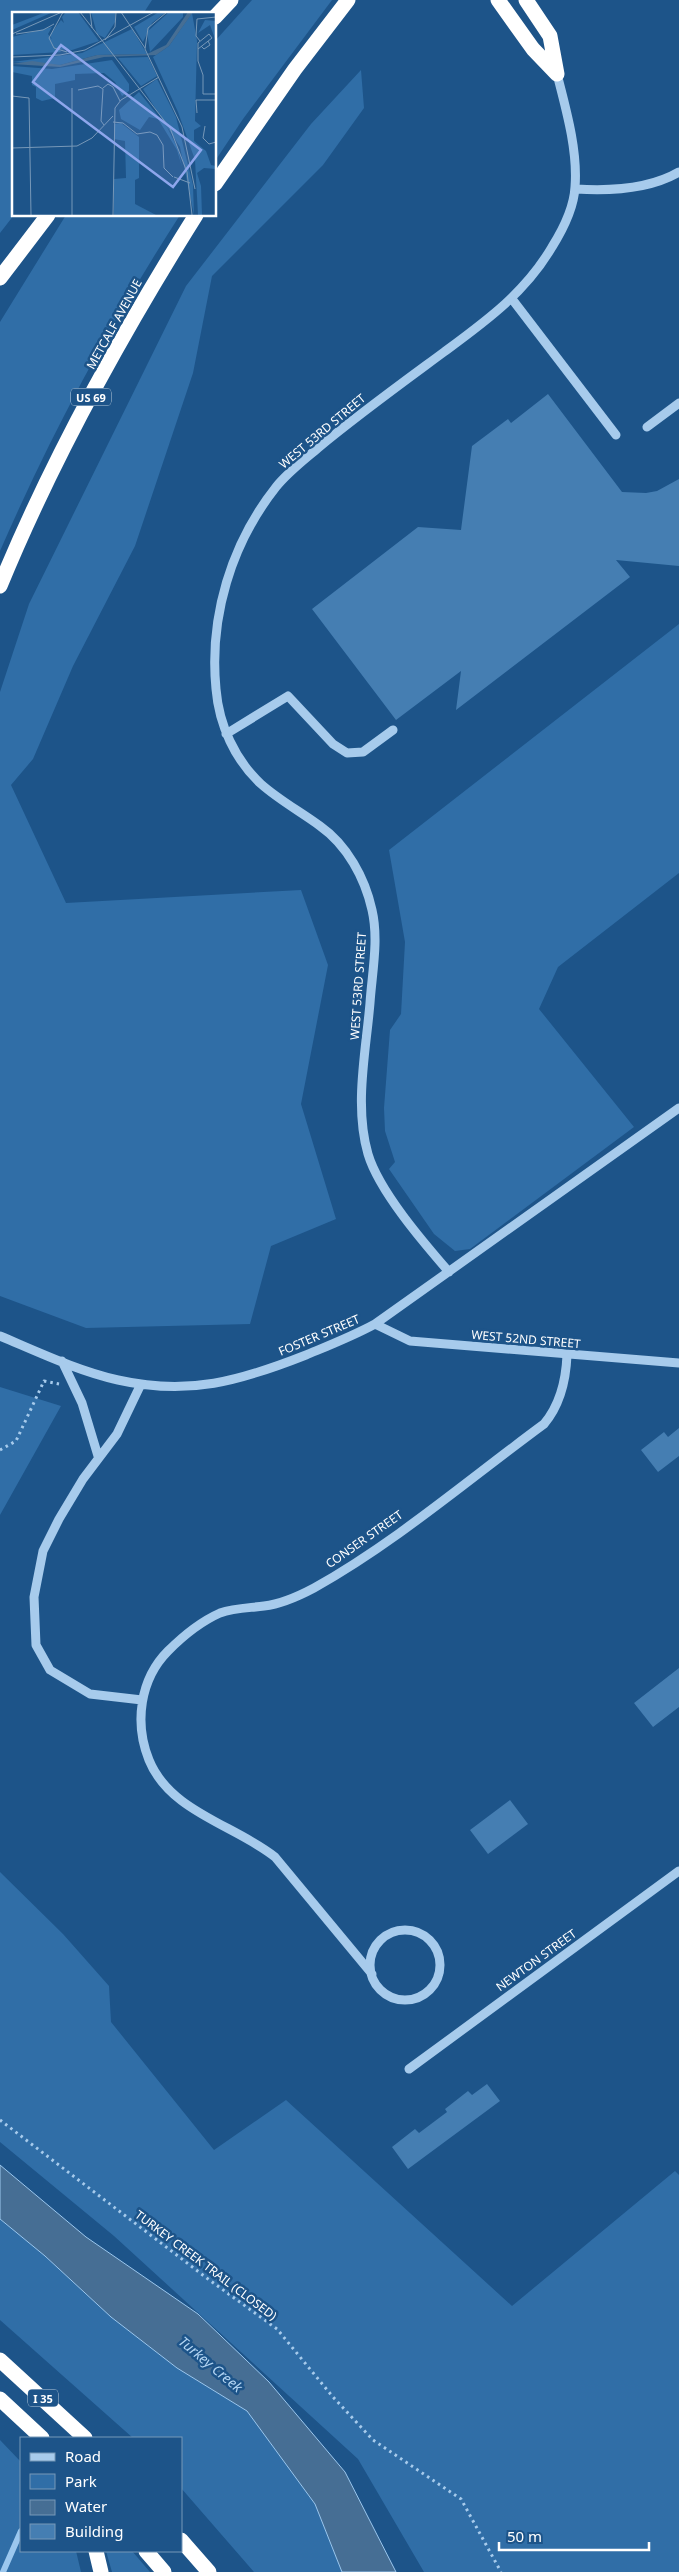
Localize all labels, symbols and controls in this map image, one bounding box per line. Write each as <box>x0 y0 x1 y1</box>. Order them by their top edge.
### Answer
inset map <box>12 12 216 216</box>
street label: METCALF AVENUE <box>82 276 146 372</box>
road number: US 69 <box>71 388 111 406</box>
street label: WEST 53RD STREET <box>275 390 369 472</box>
street label: WEST 53RD STREET <box>346 931 370 1040</box>
street label: FOSTER STREET <box>276 1310 363 1360</box>
street label: WEST 52ND STREET <box>471 1326 582 1352</box>
street label: CONSER STREET <box>322 1506 406 1572</box>
street label: NEWTON STREET <box>492 1925 580 1995</box>
street label: TURKEY CREEK TRAIL (CLOSED) <box>132 2206 281 2324</box>
water label: Turkey Creek <box>175 2332 248 2397</box>
road number: I 35 <box>28 2390 58 2406</box>
legend <box>20 2437 182 2552</box>
text: Road <box>65 2446 101 2466</box>
text: Park <box>65 2471 97 2491</box>
text: Water <box>65 2496 107 2516</box>
scale bar <box>499 2520 649 2552</box>
text: Building <box>65 2521 123 2541</box>
text: 50 m <box>507 2526 542 2546</box>

